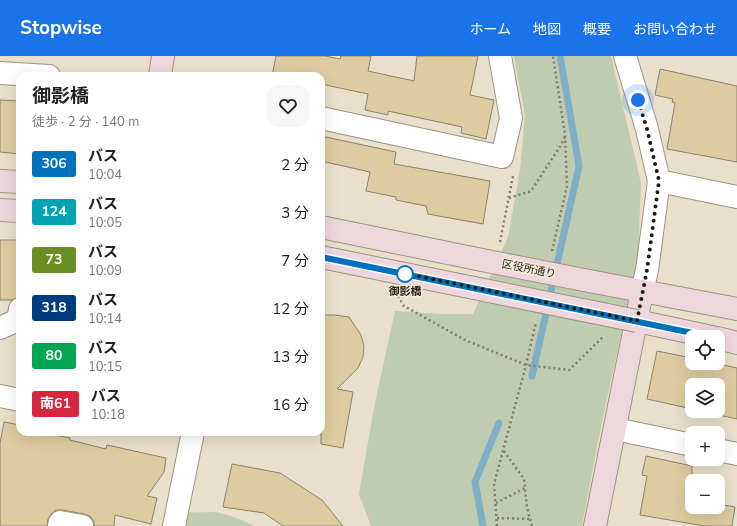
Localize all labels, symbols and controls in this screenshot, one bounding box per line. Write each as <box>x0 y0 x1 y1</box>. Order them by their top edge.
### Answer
text: Stopwise <box>20 15 102 41</box>
text: ホーム <box>469 20 511 39</box>
text: 地図 <box>533 20 561 39</box>
text: 概要 <box>583 20 611 39</box>
text: お問い合わせ <box>633 20 717 39</box>
text: 御影橋 <box>32 83 89 109</box>
button: heart <box>267 85 309 127</box>
your location <box>628 90 648 110</box>
text: 徒歩 · 2 分 · 140 m <box>32 113 139 131</box>
text: バス <box>88 146 118 166</box>
text: 306 <box>41 154 67 173</box>
text: 2 分 <box>281 155 309 175</box>
text: 10:04 <box>88 166 122 184</box>
text: バス <box>88 194 118 214</box>
text: 124 <box>41 202 67 221</box>
text: 3 分 <box>281 203 309 223</box>
text: 10:05 <box>88 214 122 232</box>
text: バス <box>88 242 118 262</box>
text: 73 <box>46 250 62 269</box>
text: 7 分 <box>281 251 309 271</box>
street label: 区役所通り <box>501 256 557 282</box>
text: 10:09 <box>88 262 122 280</box>
marker: 御影橋 <box>396 265 414 283</box>
place label: 御影橋 <box>389 284 422 299</box>
text: バス <box>88 290 118 310</box>
text: 318 <box>41 298 67 317</box>
text: 12 分 <box>272 299 309 319</box>
text: 10:14 <box>88 310 122 328</box>
map controls <box>685 330 725 514</box>
button: locate <box>685 330 725 370</box>
text: バス <box>88 338 118 358</box>
text: 80 <box>46 346 62 365</box>
text: 13 分 <box>272 347 309 367</box>
text: 10:15 <box>88 358 122 376</box>
button: layers <box>685 378 725 418</box>
text: バス <box>91 386 121 406</box>
text: 南61 <box>40 394 71 413</box>
text: 16 分 <box>272 395 309 415</box>
text: 10:18 <box>91 406 125 424</box>
button: + <box>685 426 725 466</box>
button: − <box>685 474 725 514</box>

